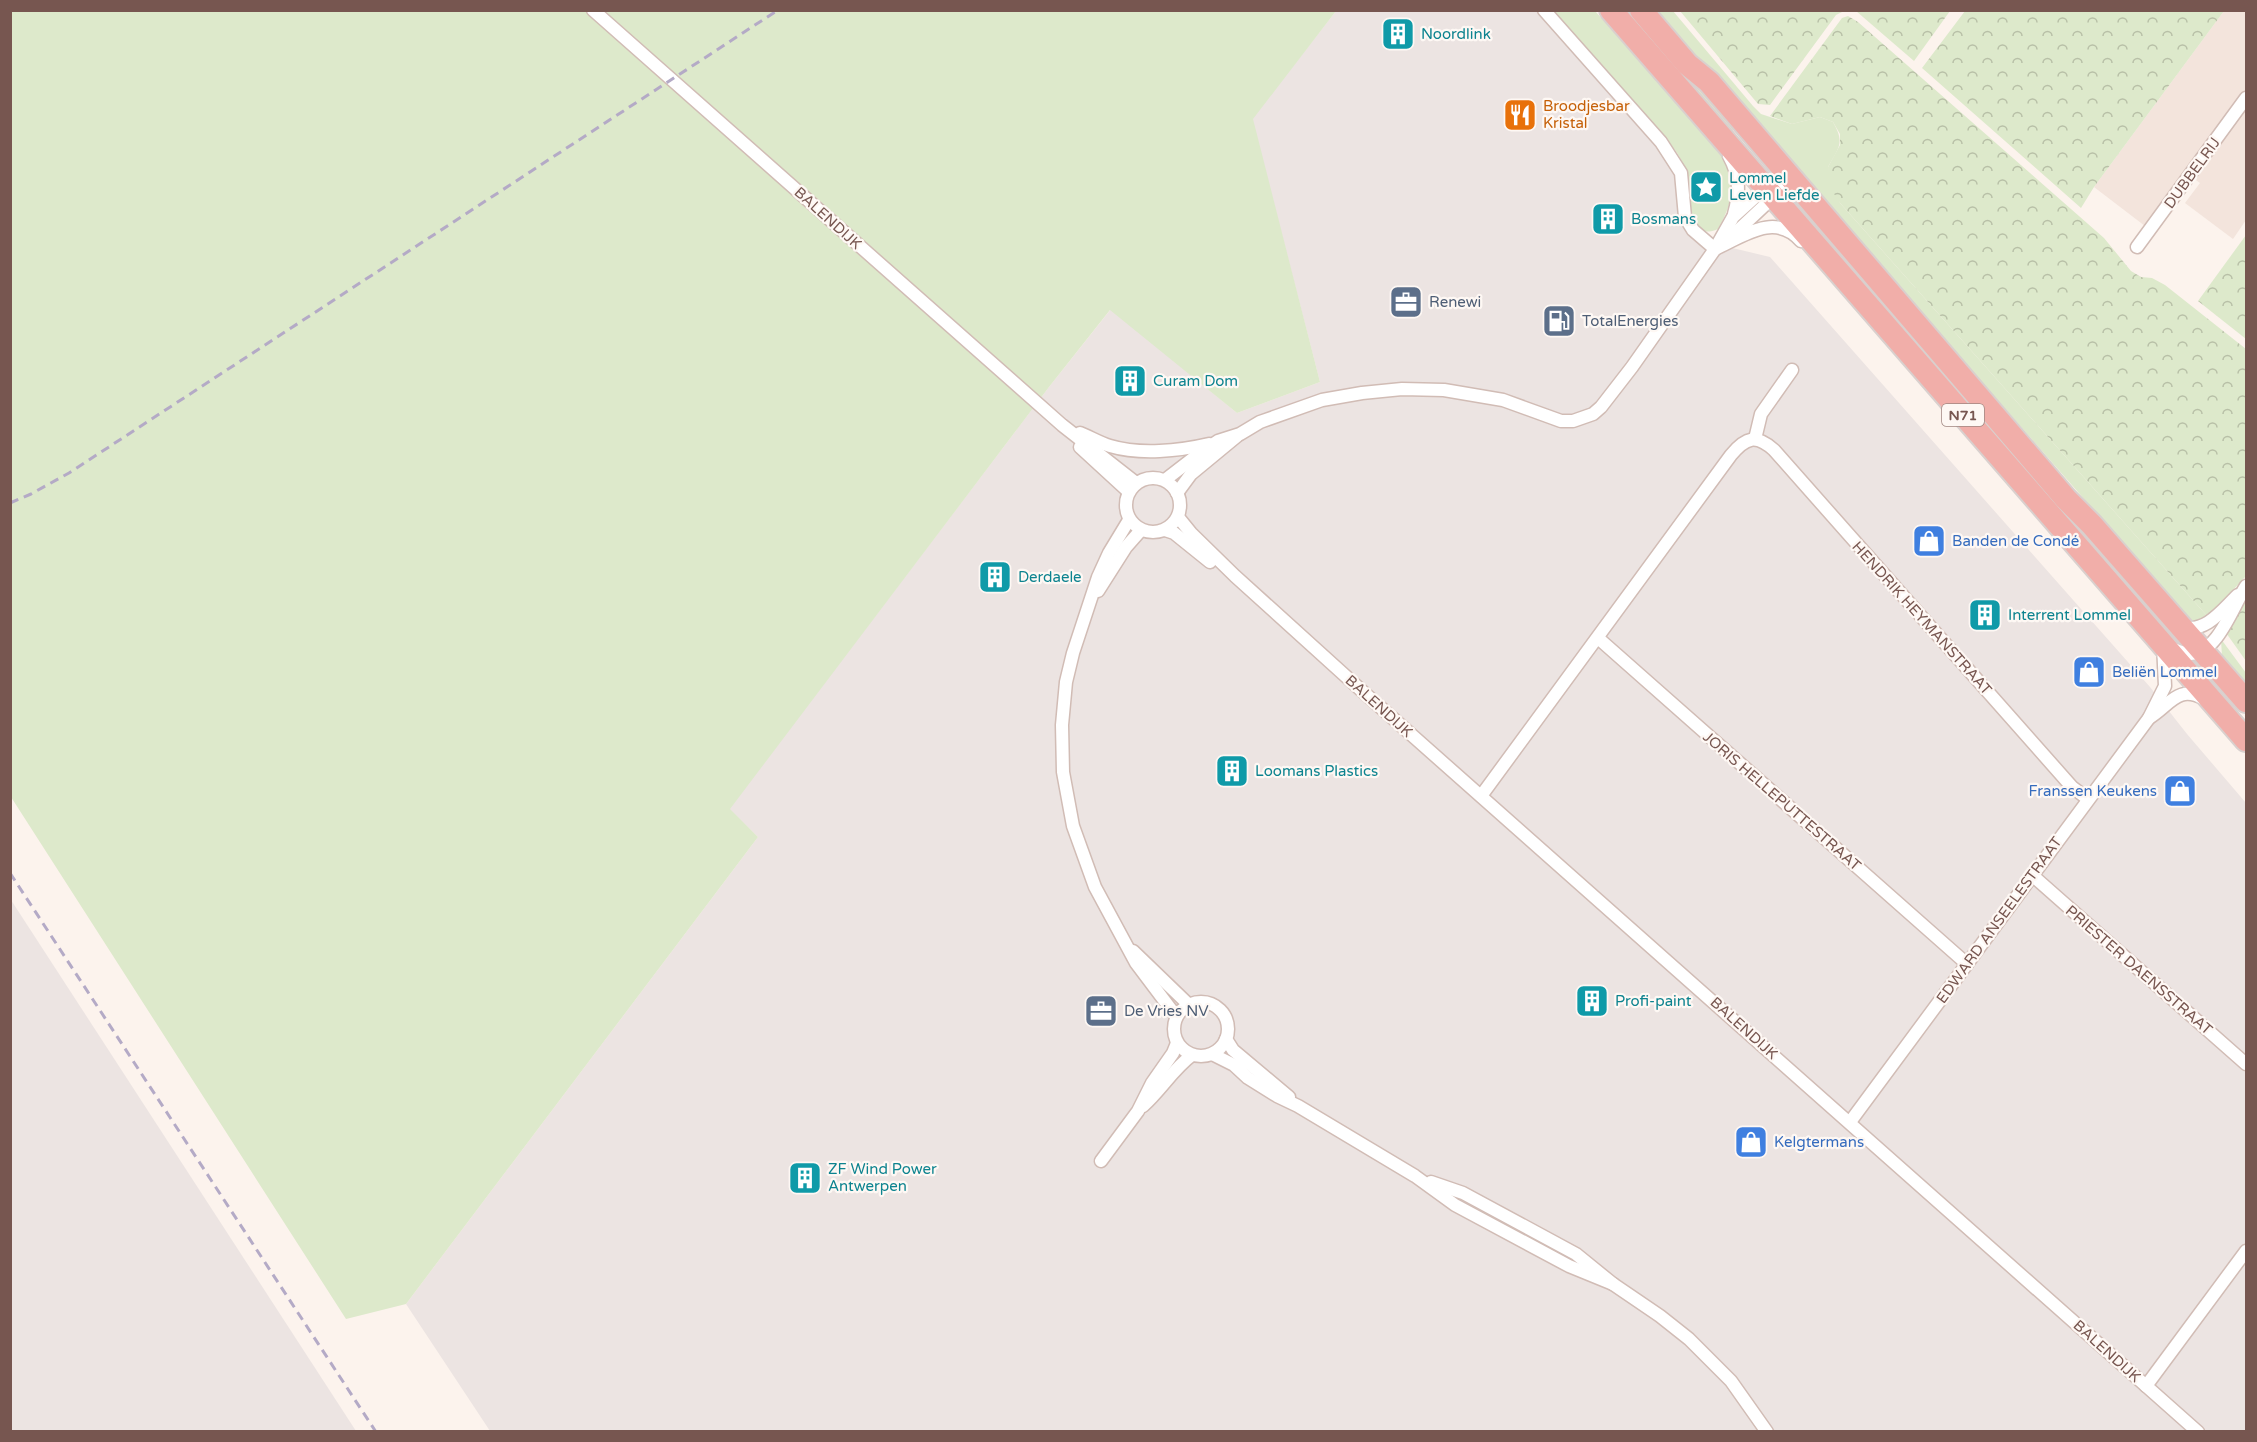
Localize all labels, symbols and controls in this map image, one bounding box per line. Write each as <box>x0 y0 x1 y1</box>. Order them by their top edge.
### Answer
building icon: Noordlink <box>1380 16 1416 52</box>
place label: Noordlink <box>1421 25 1491 43</box>
restaurant icon: Broodjesbar Kristal <box>1502 97 1538 133</box>
place label: Broodjesbar Kristal <box>1543 97 1630 132</box>
street label: DUBBELRIJ <box>2160 134 2224 212</box>
place icon: Lommel Leven Liefde <box>1688 169 1724 205</box>
place label: Lommel Leven Liefde <box>1729 169 1820 204</box>
street label: BALENDIJK <box>791 183 865 253</box>
building icon: Bosmans <box>1590 201 1626 237</box>
place label: Bosmans <box>1631 210 1696 228</box>
office icon: Renewi <box>1388 284 1424 320</box>
place label: Renewi <box>1429 293 1481 311</box>
fuel station icon: TotalEnergies <box>1541 303 1577 339</box>
place label: TotalEnergies <box>1582 312 1678 330</box>
building icon: Curam Dom <box>1112 363 1148 399</box>
place label: Curam Dom <box>1153 372 1238 390</box>
road number: N71 <box>1942 404 1984 426</box>
shop icon: Banden de Condé <box>1911 523 1947 559</box>
place label: Banden de Condé <box>1952 532 2079 550</box>
street label: HENDRIK HEYMANSTRAAT <box>1848 538 1996 698</box>
building icon: Derdaele <box>977 559 1013 595</box>
place label: Derdaele <box>1018 568 1082 586</box>
building icon: Interrent Lommel <box>1967 597 2003 633</box>
place label: Interrent Lommel <box>2008 606 2131 624</box>
shop icon: Beliën Lommel <box>2071 654 2107 690</box>
place label: Beliën Lommel <box>2112 663 2217 681</box>
street label: BALENDIJK <box>1342 671 1416 741</box>
street label: JORIS HELLEPUTTESTRAAT <box>1699 728 1865 874</box>
building icon: Loomans Plastics <box>1214 753 1250 789</box>
place label: Loomans Plastics <box>1255 762 1378 780</box>
shop icon: Franssen Keukens <box>2162 773 2198 809</box>
place label: Franssen Keukens <box>2029 782 2157 800</box>
street label: EDWARD ANSEELESTRAAT <box>1932 833 2066 1007</box>
street label: PRIESTER DAENSSTRAAT <box>2062 901 2216 1039</box>
building icon: Profi-paint <box>1574 983 1610 1019</box>
place label: Profi-paint <box>1615 992 1692 1010</box>
office icon: De Vries NV <box>1083 993 1119 1029</box>
street label: BALENDIJK <box>1707 993 1781 1063</box>
place label: De Vries NV <box>1124 1002 1209 1020</box>
shop icon: Kelgtermans <box>1733 1124 1769 1160</box>
place label: Kelgtermans <box>1774 1133 1864 1151</box>
building icon: ZF Wind Power Antwerpen <box>787 1160 823 1196</box>
place label: ZF Wind Power Antwerpen <box>828 1160 937 1195</box>
street label: BALENDIJK <box>2070 1316 2144 1386</box>

